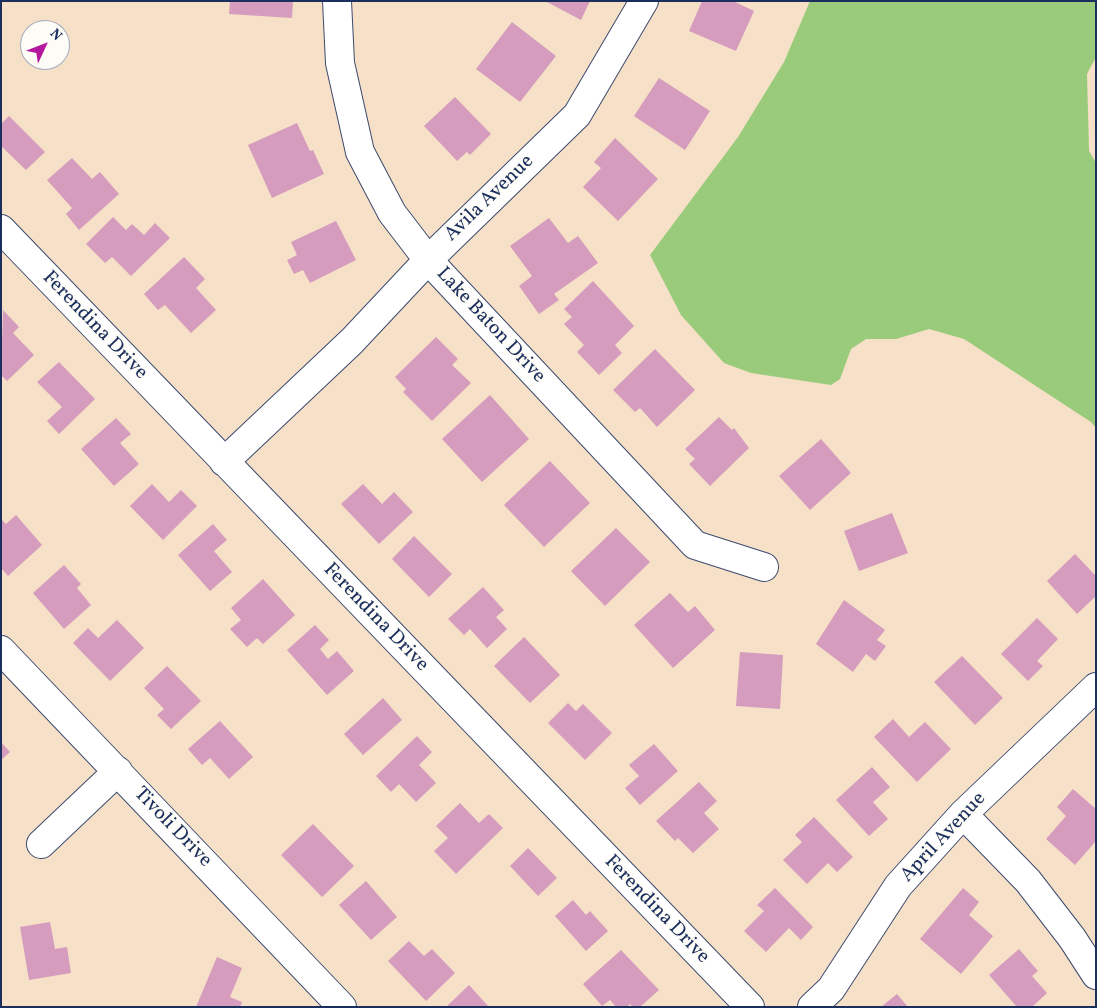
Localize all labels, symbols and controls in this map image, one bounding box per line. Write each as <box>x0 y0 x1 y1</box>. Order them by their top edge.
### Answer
north arrow <box>20 20 70 70</box>
text: N <box>45 25 66 45</box>
street label: Avila Avenue <box>440 150 540 248</box>
street label: Lake Baton Drive <box>430 263 550 389</box>
street label: Ferendina Drive <box>36 267 152 385</box>
street label: Ferendina Drive <box>317 559 433 677</box>
street label: Tivoli Drive <box>128 783 216 873</box>
street label: April Avenue <box>896 788 992 888</box>
street label: Ferendina Drive <box>598 851 714 969</box>

